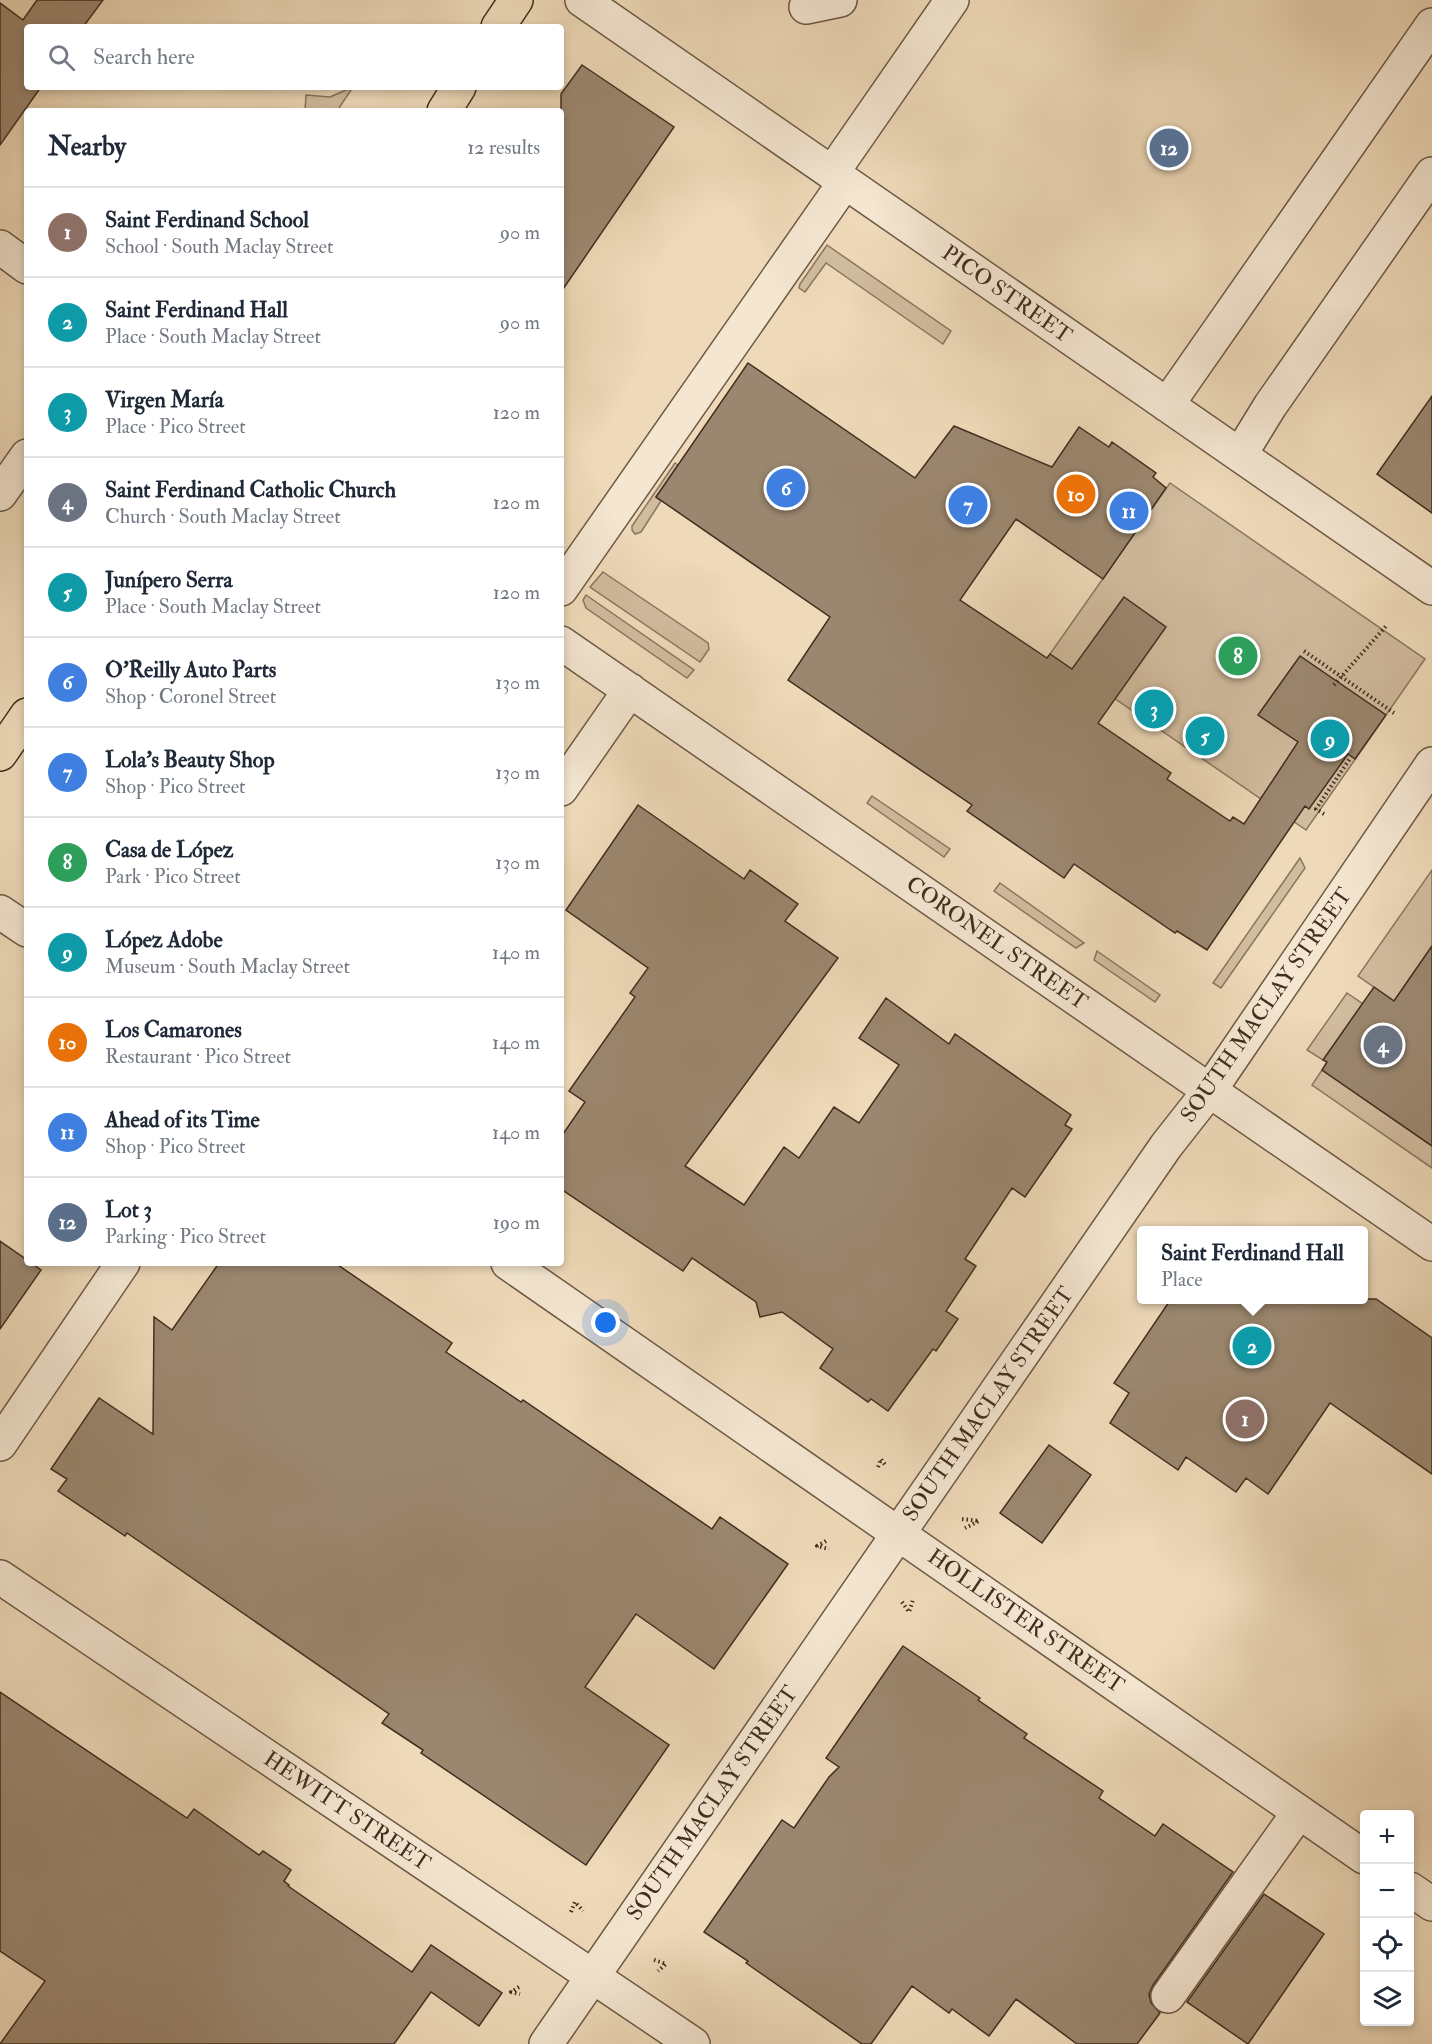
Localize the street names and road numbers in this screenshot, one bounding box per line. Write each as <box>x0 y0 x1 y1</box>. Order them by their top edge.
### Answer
street label: PICO STREET <box>936 239 1078 350</box>
street label: CORONEL STREET <box>901 870 1094 1017</box>
street label: SOUTH MACLAY STREET <box>1174 882 1358 1128</box>
street label: SOUTH MACLAY STREET <box>896 1281 1080 1527</box>
street label: HOLLISTER STREET <box>922 1543 1130 1700</box>
street label: SOUTH MACLAY STREET <box>620 1680 804 1926</box>
street label: HEWITT STREET <box>258 1745 436 1878</box>

